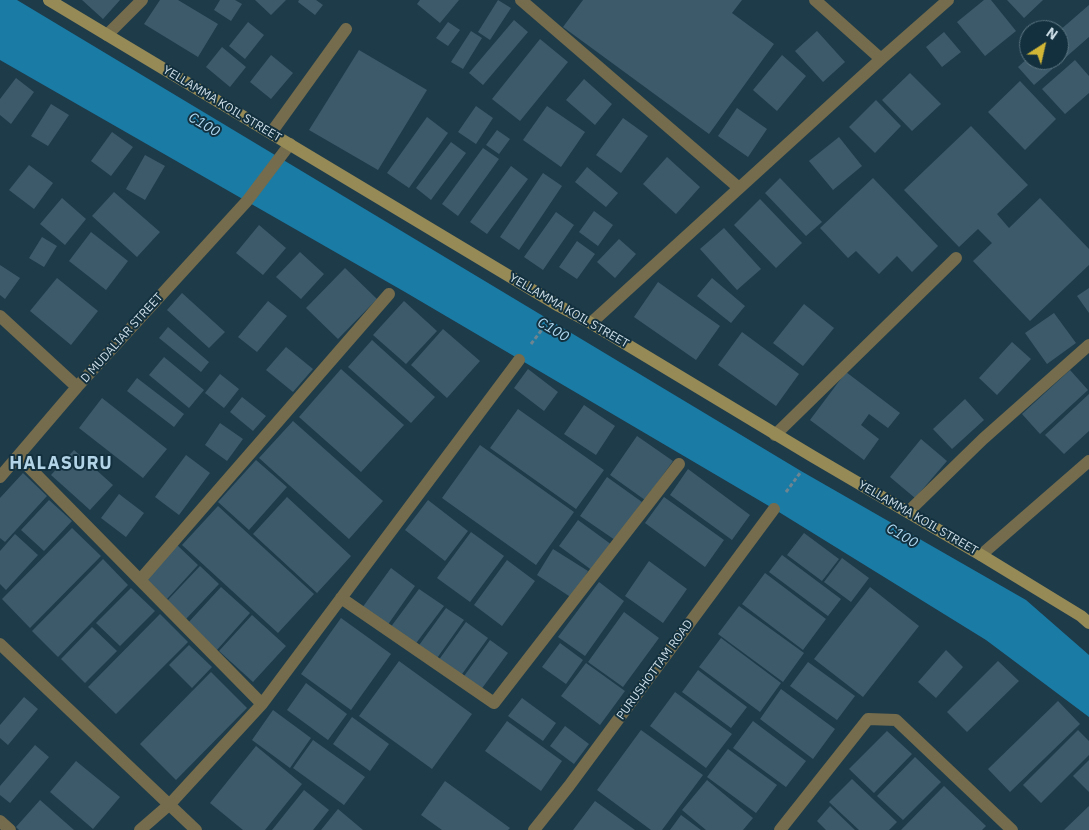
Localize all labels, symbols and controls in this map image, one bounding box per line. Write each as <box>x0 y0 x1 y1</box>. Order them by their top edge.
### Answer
north arrow <box>1019 20 1069 70</box>
text: N <box>1043 23 1061 44</box>
street label: YELLAMMA KOIL STREET <box>160 63 284 145</box>
water label: C100 <box>185 109 223 141</box>
street label: YELLAMMA KOIL STREET <box>507 271 631 351</box>
street label: D MUDALIAR STREET <box>78 290 166 386</box>
water label: C100 <box>534 314 572 346</box>
district label: HALASURU <box>8 453 114 475</box>
street label: YELLAMMA KOIL STREET <box>856 478 980 558</box>
water label: C100 <box>883 520 921 552</box>
street label: PURUSHOTTAM ROAD <box>614 617 696 723</box>

